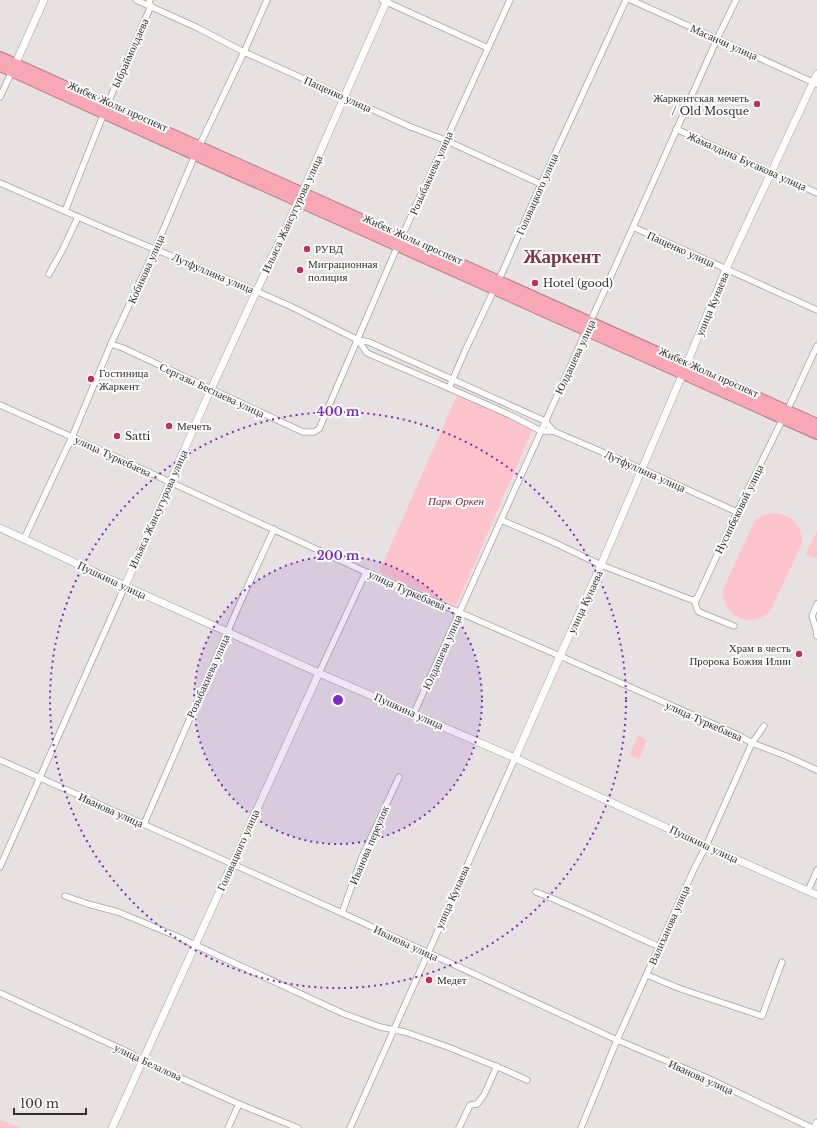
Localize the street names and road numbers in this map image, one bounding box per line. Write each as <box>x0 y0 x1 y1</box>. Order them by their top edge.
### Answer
street label: Ыбраймолдаева <box>108 16 152 90</box>
street label: Масанчи улица <box>688 21 760 63</box>
street label: Пащенко улица <box>302 73 374 115</box>
street label: Жибек Жолы проспект <box>66 78 170 134</box>
street label: Жамалдина Бусакова улица <box>685 128 809 194</box>
street label: Розыбакиева улица <box>406 129 456 217</box>
street label: Головацкого улица <box>513 151 561 237</box>
street label: Ильяса Жансугурова улица <box>259 153 326 275</box>
street label: Жибек Жолы проспект <box>361 211 465 267</box>
street label: Пащенко улица <box>645 228 717 270</box>
street label: Кобикова улица <box>124 232 168 306</box>
street label: Лутфуллина улица <box>170 249 256 297</box>
street label: улица Кунаева <box>692 270 732 338</box>
street label: Юлдашева улица <box>552 317 598 397</box>
street label: Жибек Жолы проспект <box>657 344 761 400</box>
street label: Сергазы Беспаева улица <box>157 359 267 421</box>
street label: улица Туркебаева <box>73 432 154 480</box>
street label: Ильяса Жансугурова улица <box>125 447 191 571</box>
street label: Лутфуллина улица <box>602 447 688 495</box>
street label: Нусипбековой улица <box>711 462 767 556</box>
street label: Пушкина улица <box>75 558 149 602</box>
street label: улица Туркебаева <box>366 567 448 613</box>
street label: улица Кунаева <box>564 568 606 636</box>
street label: Юлдашева улица <box>419 612 465 692</box>
street label: Розыбакиева улица <box>183 632 233 720</box>
street label: Пушкина улица <box>372 690 446 733</box>
street label: улица Туркебаева <box>663 698 745 744</box>
street label: Иванова улица <box>76 789 146 831</box>
street label: Иванова переулок <box>346 803 392 887</box>
street label: Головацкого улица <box>214 807 262 893</box>
street label: Пушкина улица <box>667 822 741 866</box>
street label: улица Кунаева <box>432 863 472 931</box>
street label: Валиханова улица <box>645 883 693 967</box>
street label: Иванова улица <box>372 922 441 964</box>
street label: улица Белалова <box>112 1040 184 1084</box>
street label: Иванова улица <box>666 1056 736 1098</box>

